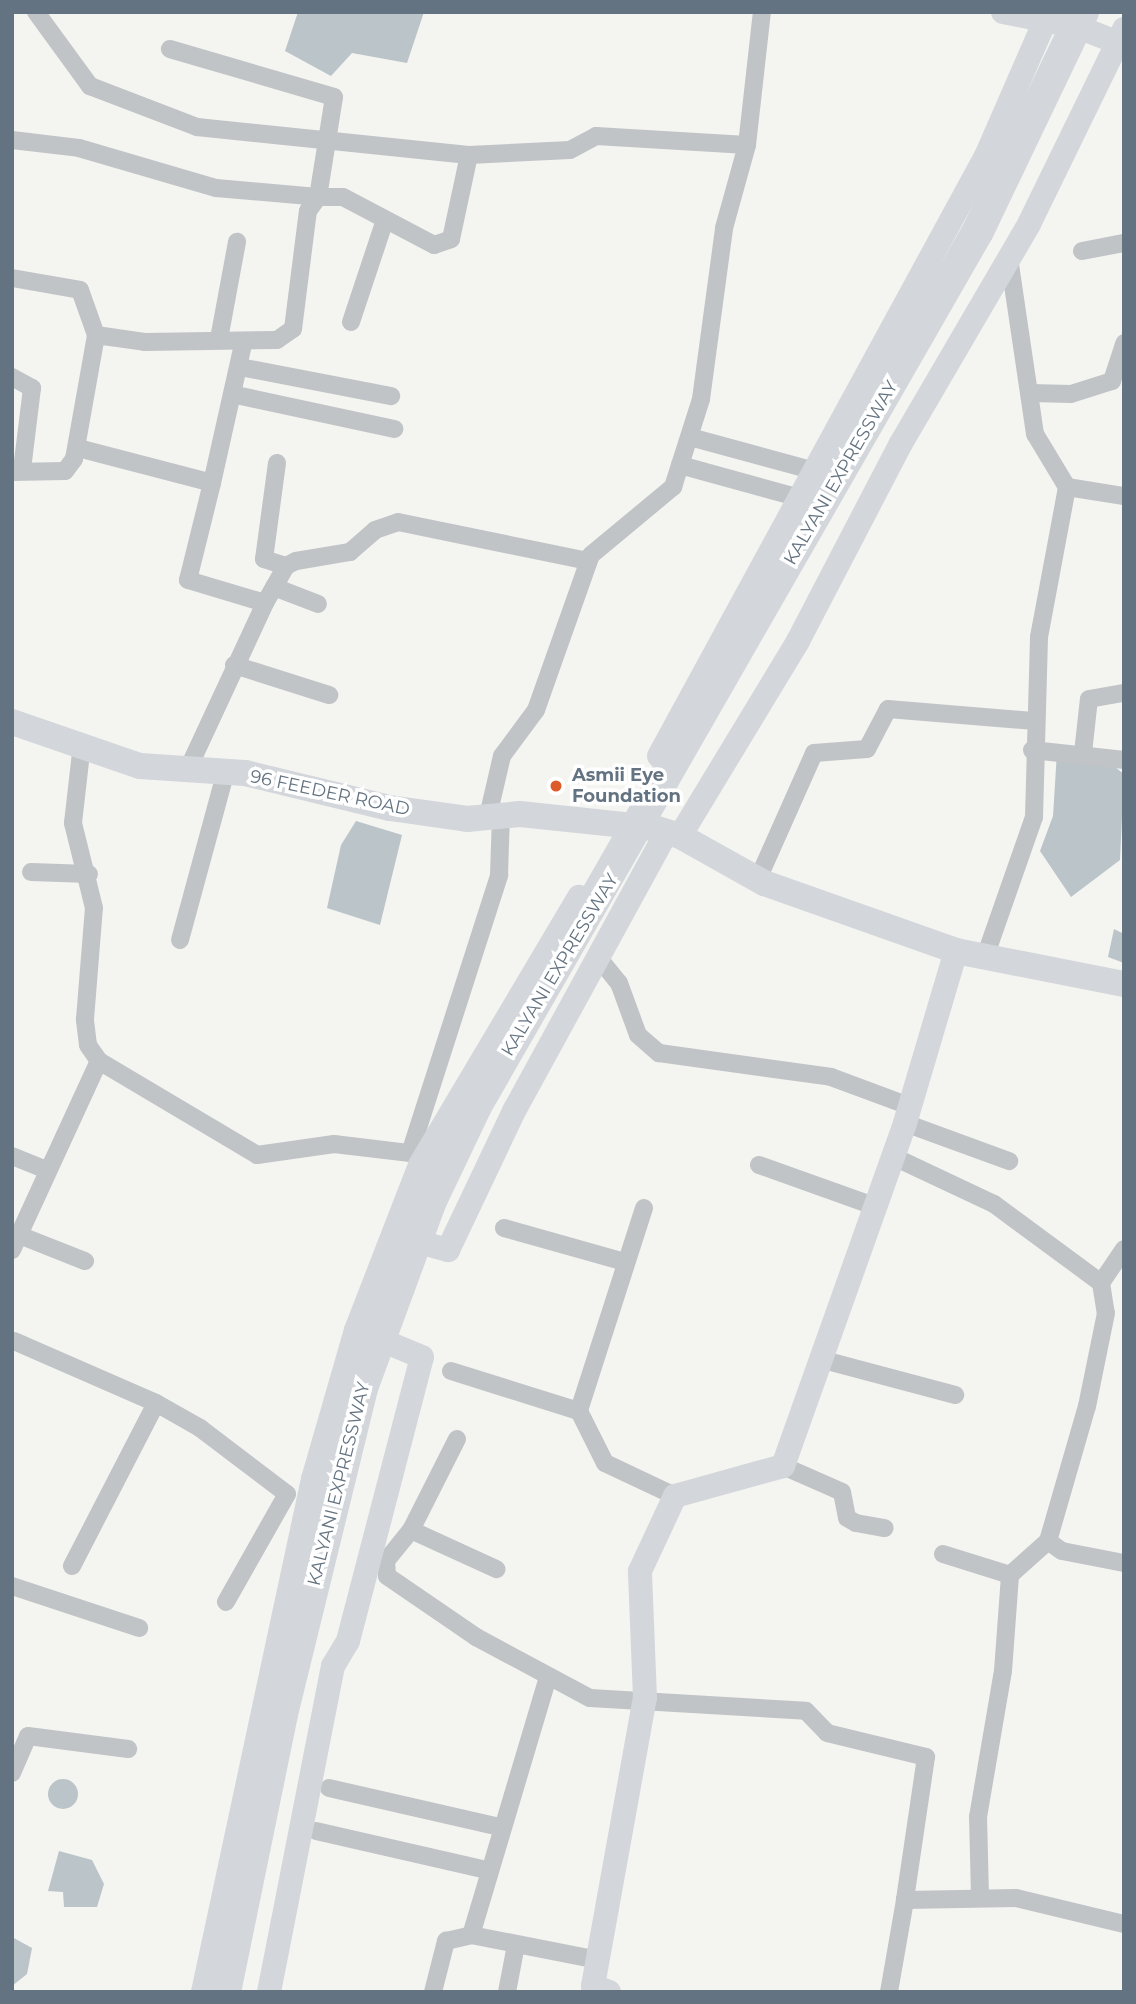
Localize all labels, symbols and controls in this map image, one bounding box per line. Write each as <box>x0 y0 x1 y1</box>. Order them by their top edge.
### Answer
street label: KALYANI EXPRESSWAY <box>779 377 903 569</box>
place label: Asmii Eye Foundation <box>572 765 681 808</box>
street label: 96 FEEDER ROAD <box>248 766 412 820</box>
marker: Asmii Eye Foundation <box>546 776 566 796</box>
street label: KALYANI EXPRESSWAY <box>497 870 623 1060</box>
street label: KALYANI EXPRESSWAY <box>303 1380 375 1588</box>

